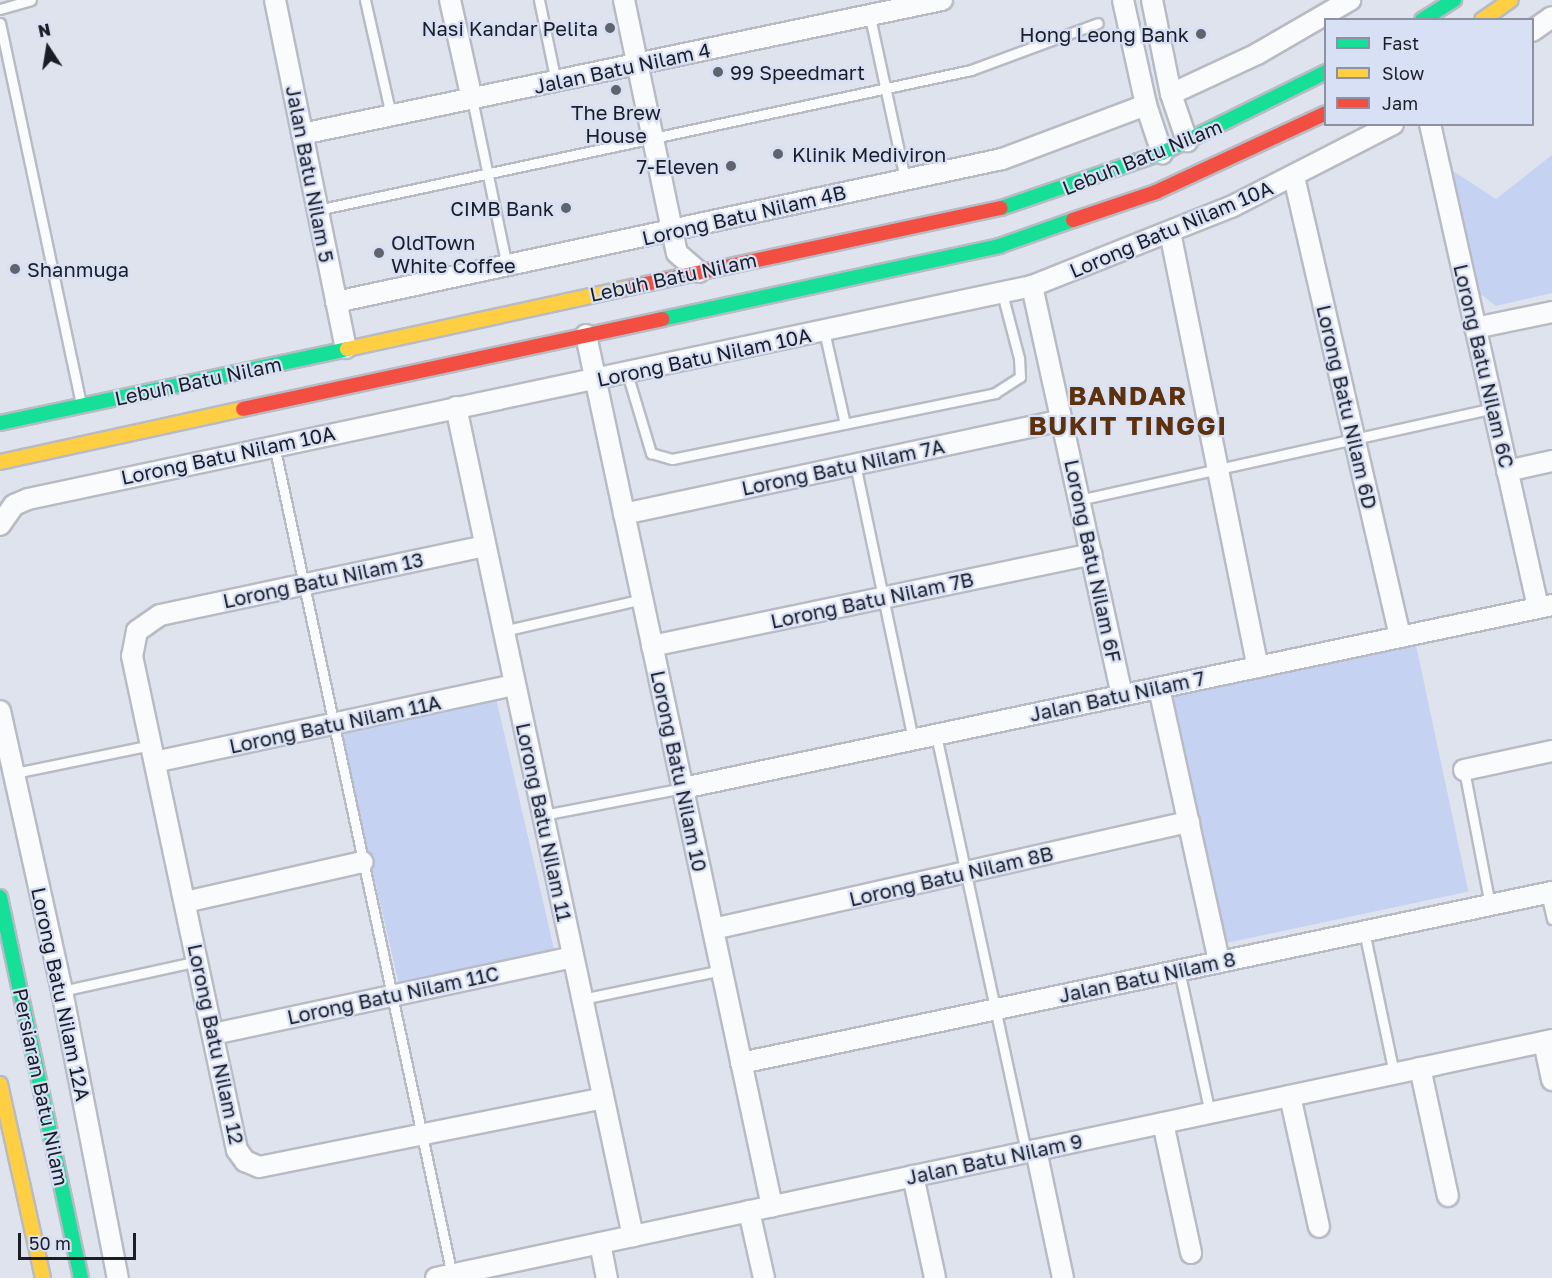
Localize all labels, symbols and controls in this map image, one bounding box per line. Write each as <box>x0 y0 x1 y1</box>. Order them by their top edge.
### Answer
place label: Nasi Kandar Pelita <box>421 16 598 40</box>
north arrow <box>18 18 78 78</box>
legend <box>1324 18 1534 126</box>
text: N <box>36 19 52 41</box>
marker: Nasi Kandar Pelita <box>603 21 617 35</box>
place label: Hong Leong Bank <box>1020 22 1189 46</box>
marker: Hong Leong Bank <box>1194 27 1208 41</box>
text: Fast <box>1382 32 1419 54</box>
street label: Jalan Batu Nilam 4 <box>531 38 713 98</box>
place label: 99 Speedmart <box>730 60 865 84</box>
text: Slow <box>1382 62 1424 84</box>
marker: 99 Speedmart <box>711 65 725 79</box>
marker: The Brew House <box>609 83 623 97</box>
street label: Jalan Batu Nilam 5 <box>281 84 339 264</box>
text: Jam <box>1382 92 1418 114</box>
place label: The Brew House <box>571 100 661 147</box>
street label: Lebuh Batu Nilam <box>1059 114 1225 200</box>
place label: Klinik Mediviron <box>792 142 946 166</box>
marker: Klinik Mediviron <box>769 145 787 163</box>
place label: 7-Eleven <box>637 154 719 178</box>
marker: 7-Eleven <box>724 159 738 173</box>
street label: Lorong Batu Nilam 10A <box>1066 175 1276 283</box>
street label: Lorong Batu Nilam 4B <box>640 180 848 250</box>
place label: CIMB Bank <box>450 196 554 220</box>
marker: CIMB Bank <box>559 201 573 215</box>
place label: OldTown White Coffee <box>391 230 516 277</box>
marker: OldTown White Coffee <box>372 246 386 260</box>
street label: Lebuh Batu Nilam <box>587 248 759 306</box>
place label: Shanmuga <box>27 257 129 281</box>
marker: Shanmuga <box>8 262 22 276</box>
street label: Lorong Batu Nilam 6C <box>1449 262 1519 470</box>
street label: Lorong Batu Nilam 6D <box>1312 302 1382 512</box>
street label: Lorong Batu Nilam 10A <box>595 323 813 391</box>
street label: Lebuh Batu Nilam <box>112 352 284 410</box>
district label: BANDAR BUKIT TINGGI <box>1029 380 1227 442</box>
street label: Lorong Batu Nilam 10A <box>119 421 337 489</box>
street label: Lorong Batu Nilam 7A <box>739 434 947 500</box>
street label: Lorong Batu Nilam 6F <box>1060 457 1126 665</box>
street label: Lorong Batu Nilam 13 <box>221 547 425 613</box>
street label: Lorong Batu Nilam 7B <box>768 567 976 633</box>
street label: Jalan Batu Nilam 7 <box>1027 666 1207 726</box>
street label: Lorong Batu Nilam 10 <box>646 668 712 874</box>
street label: Lorong Batu Nilam 11A <box>227 690 443 758</box>
street label: Lorong Batu Nilam 11 <box>511 721 577 923</box>
street label: Lorong Batu Nilam 8B <box>847 841 1055 911</box>
street label: Lorong Batu Nilam 12A <box>27 885 95 1103</box>
street label: Lorong Batu Nilam 12 <box>183 942 249 1146</box>
street label: Jalan Batu Nilam 8 <box>1056 947 1238 1007</box>
street label: Lorong Batu Nilam 11C <box>285 961 501 1029</box>
street label: Persiaran Batu Nilam <box>8 986 74 1188</box>
street label: Jalan Batu Nilam 9 <box>903 1129 1085 1189</box>
scale bar <box>21 1221 140 1259</box>
text: 50 m <box>29 1232 71 1254</box>

